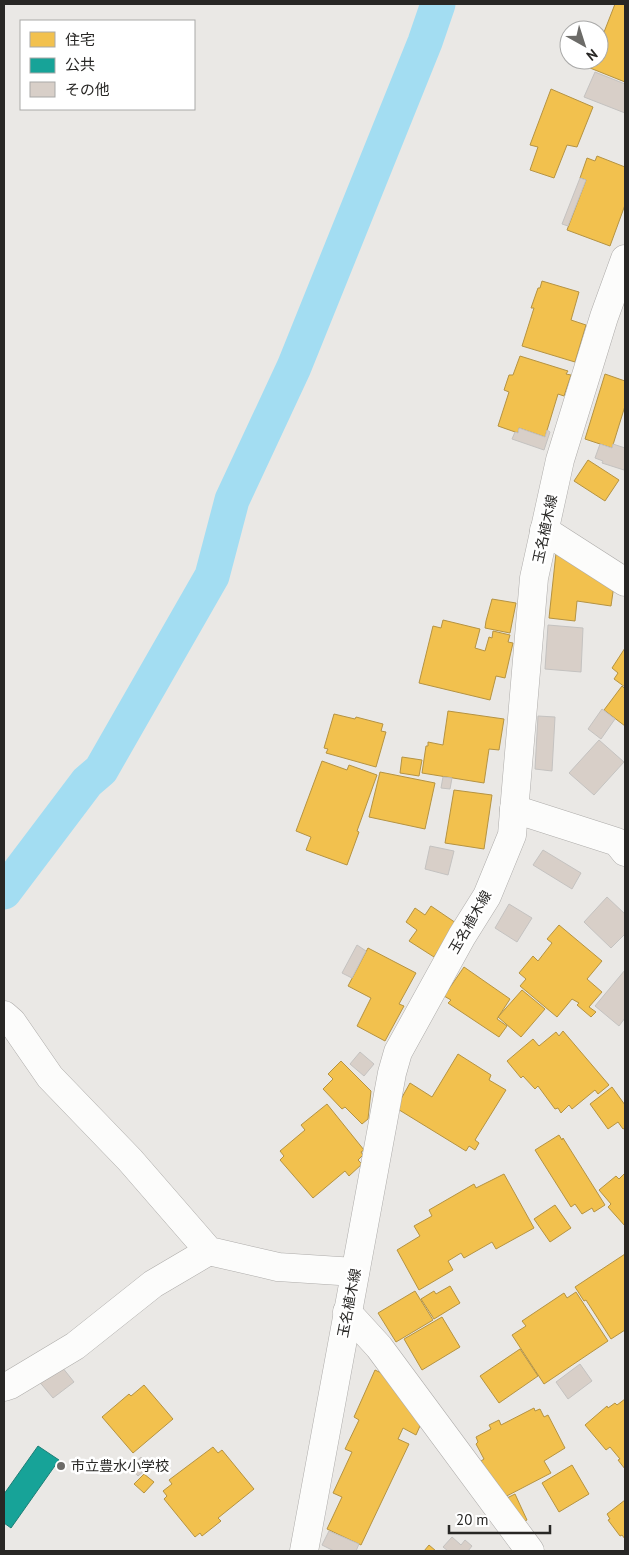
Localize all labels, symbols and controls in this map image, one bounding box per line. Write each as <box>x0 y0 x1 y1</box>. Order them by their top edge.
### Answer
legend <box>20 20 195 110</box>
north arrow <box>559 20 609 70</box>
text: 住宅 <box>65 30 95 49</box>
text: N <box>583 45 601 65</box>
text: 公共 <box>65 55 95 74</box>
text: その他 <box>65 80 110 99</box>
street label: 玉名植木線 <box>529 493 561 565</box>
street label: 玉名植木線 <box>445 887 495 957</box>
street label: 玉名植木線 <box>333 1267 365 1339</box>
place label: 市立豊水小学校 <box>71 1457 169 1475</box>
marker: 市立豊水小学校 <box>55 1460 67 1472</box>
scale bar <box>449 1502 550 1534</box>
text: 20 m <box>456 1510 489 1529</box>

